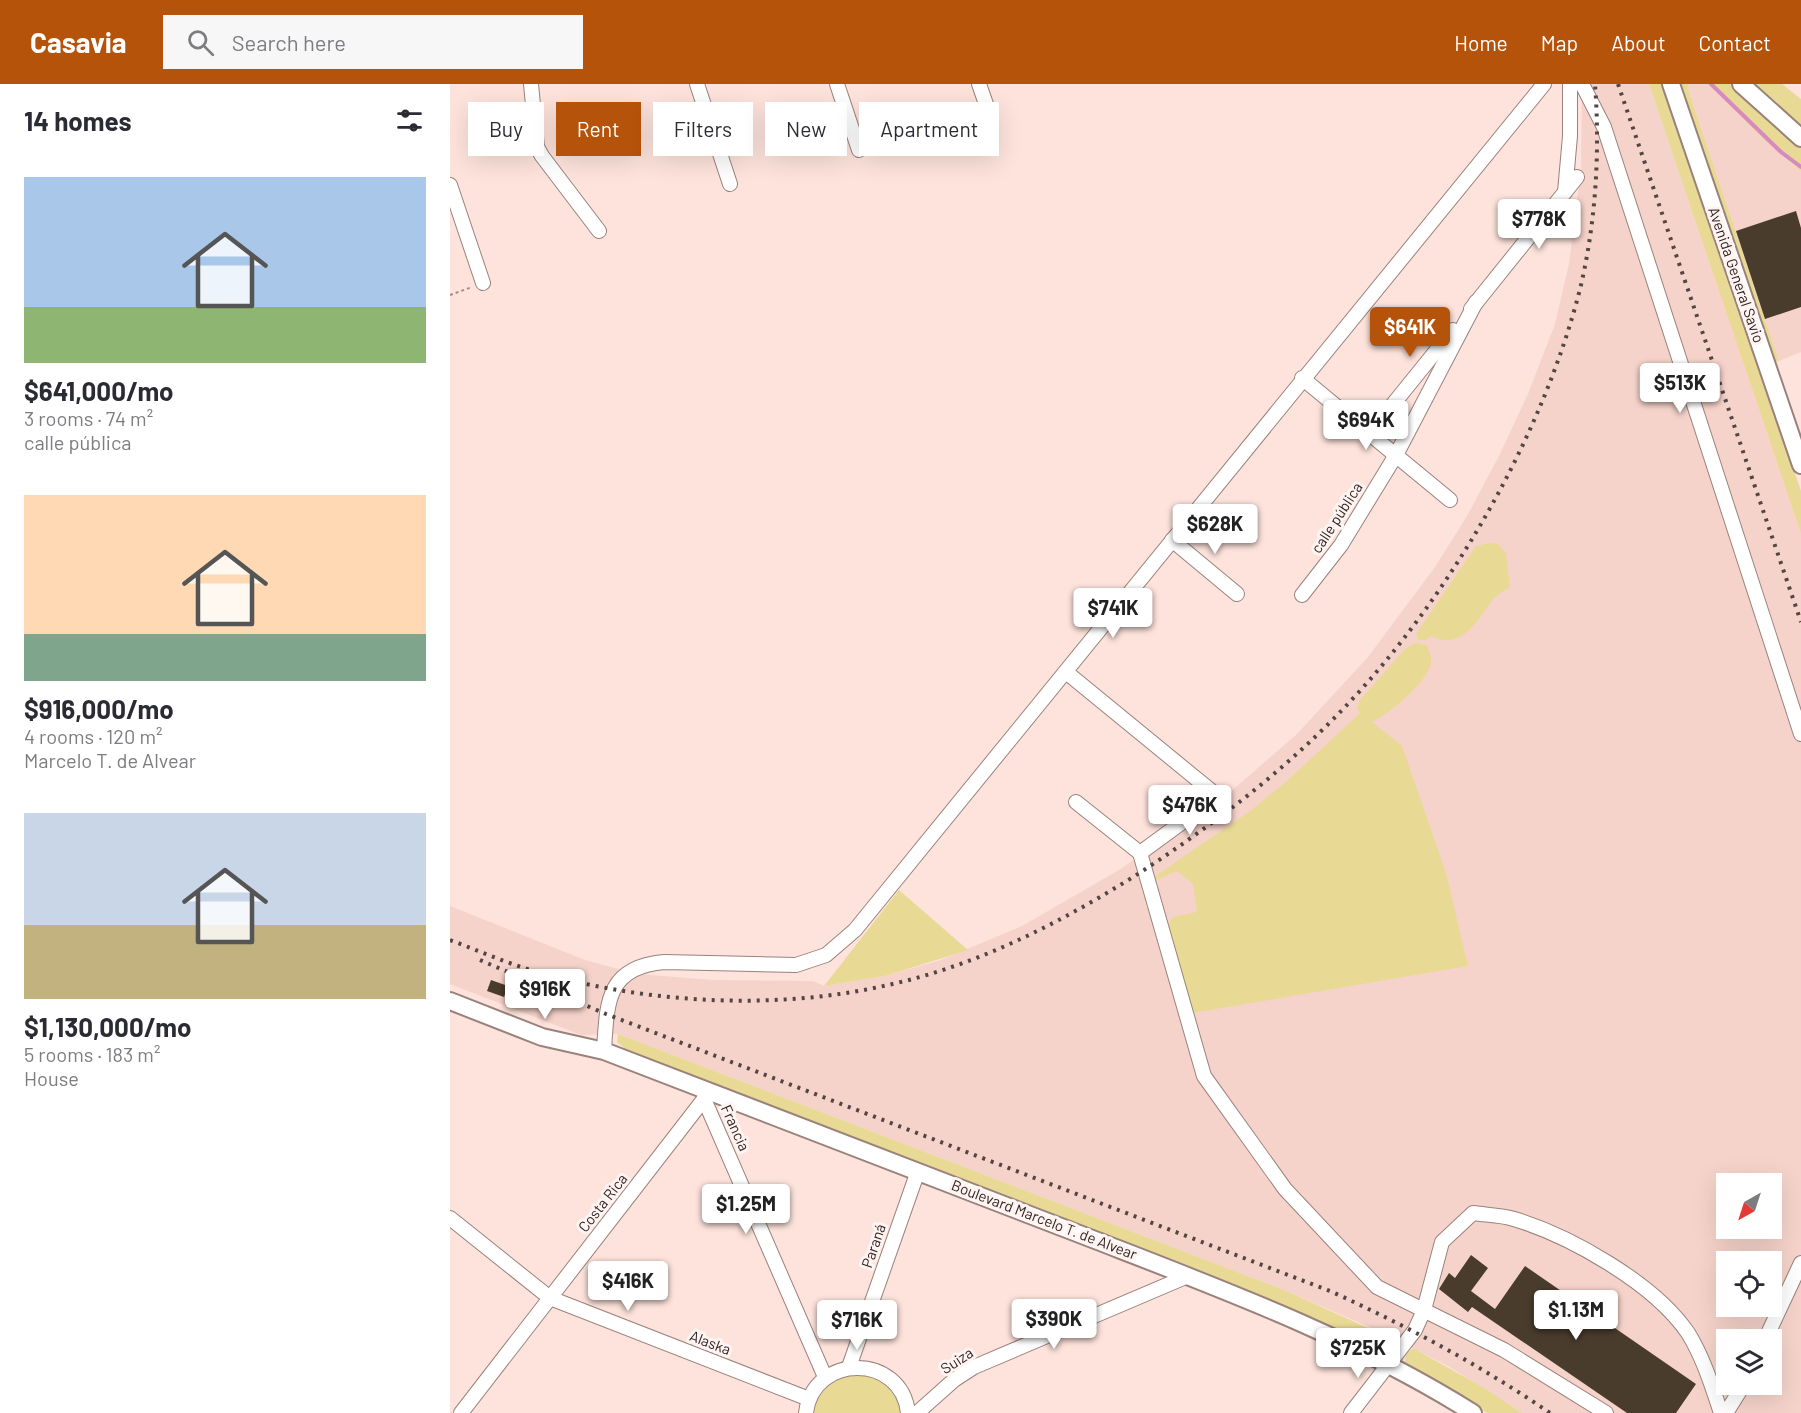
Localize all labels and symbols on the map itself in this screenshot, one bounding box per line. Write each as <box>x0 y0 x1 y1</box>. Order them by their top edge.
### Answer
pin: $778K <box>1497 199 1581 250</box>
street label: Avenida General Savio <box>1705 204 1769 345</box>
pin: $641K <box>1368 307 1452 358</box>
pin: $513K <box>1638 363 1722 414</box>
pin: $694K <box>1324 400 1408 451</box>
street label: calle pública <box>1307 479 1366 556</box>
pin: $628K <box>1173 504 1257 555</box>
pin: $741K <box>1071 588 1155 639</box>
pin: $476K <box>1148 785 1232 836</box>
pin: $916K <box>503 969 587 1020</box>
street label: Francia <box>718 1102 754 1154</box>
street label: Costa Rica <box>574 1170 631 1235</box>
north arrow <box>1716 1173 1782 1239</box>
street label: Boulevard Marcelo T. de Alvear <box>949 1175 1140 1263</box>
pin: $1.25M <box>697 1184 795 1235</box>
street label: Paraná <box>857 1221 889 1270</box>
pin: $416K <box>586 1261 670 1312</box>
pin: $1.13M <box>1527 1290 1625 1341</box>
pin: $390K <box>1012 1299 1096 1350</box>
pin: $716K <box>815 1300 899 1351</box>
street label: Alaska <box>687 1326 733 1358</box>
pin: $725K <box>1316 1328 1400 1379</box>
street label: Suiza <box>937 1343 976 1377</box>

